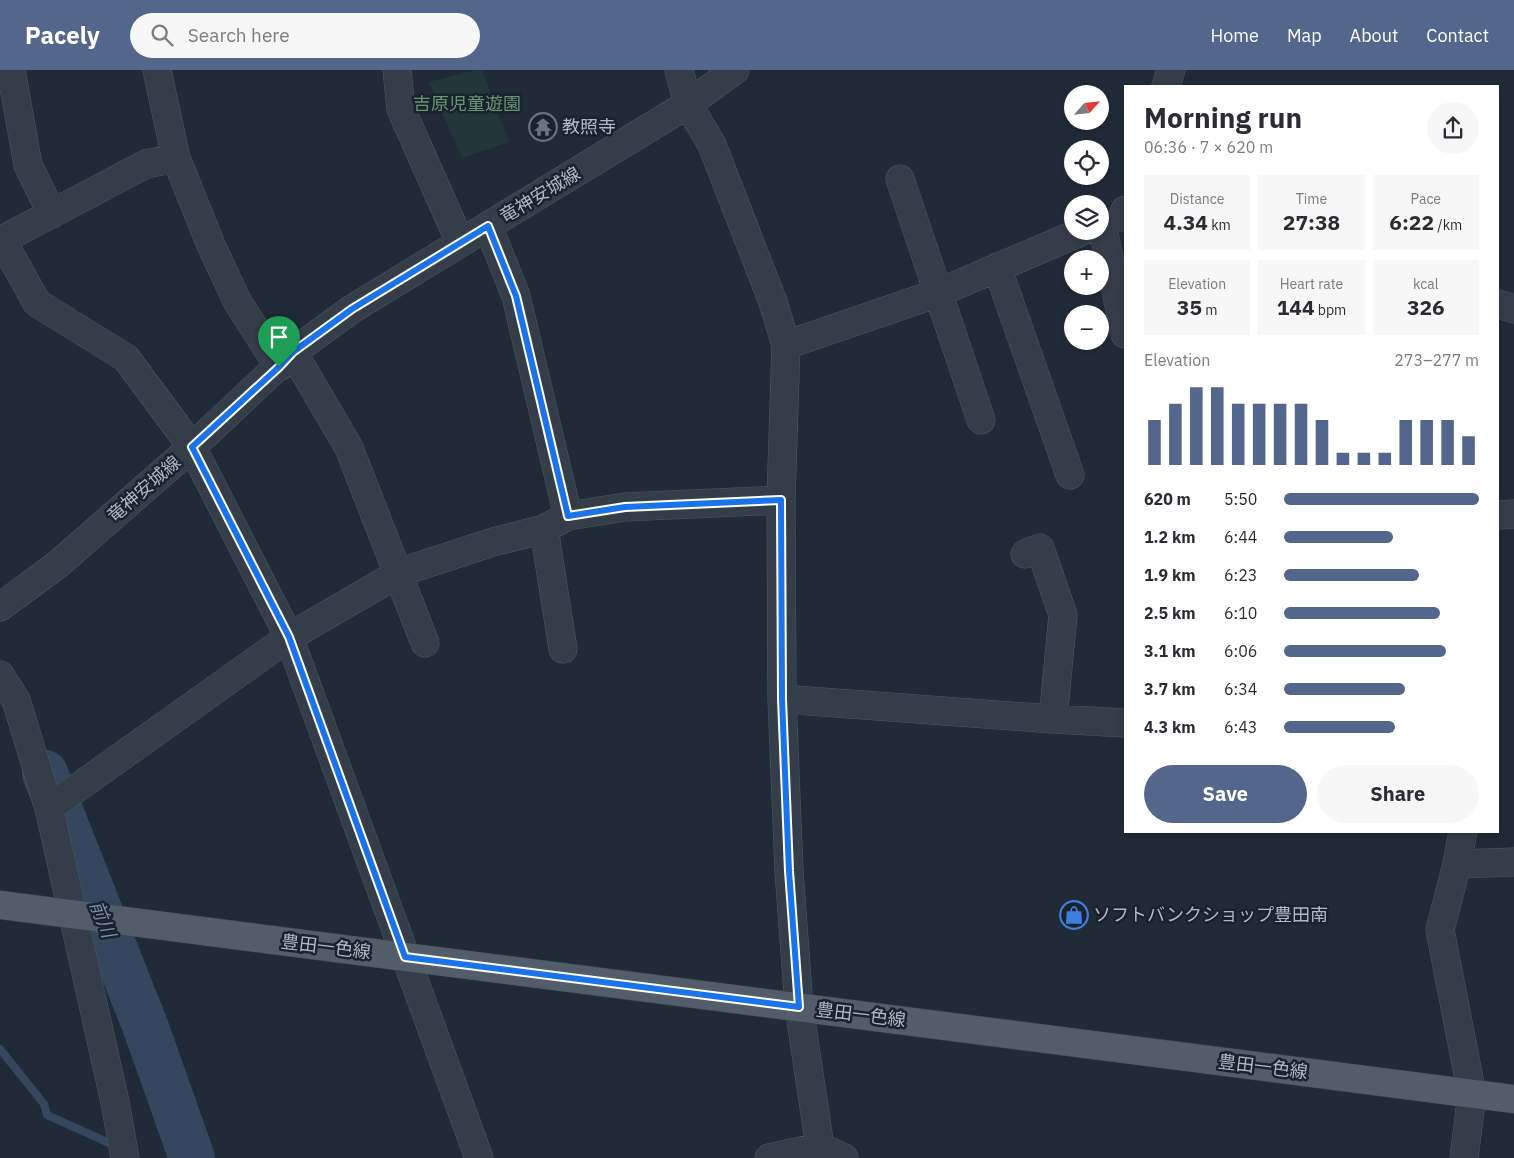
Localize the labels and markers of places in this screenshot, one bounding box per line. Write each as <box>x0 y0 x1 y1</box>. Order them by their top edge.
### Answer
temple icon: 教照寺 <box>528 112 558 142</box>
place label: 教照寺 <box>562 115 616 138</box>
pin <box>258 316 300 367</box>
shop icon: ソフトバンクショップ豊田南 <box>1059 900 1089 930</box>
place label: ソフトバンクショップ豊田南 <box>1093 903 1328 926</box>

